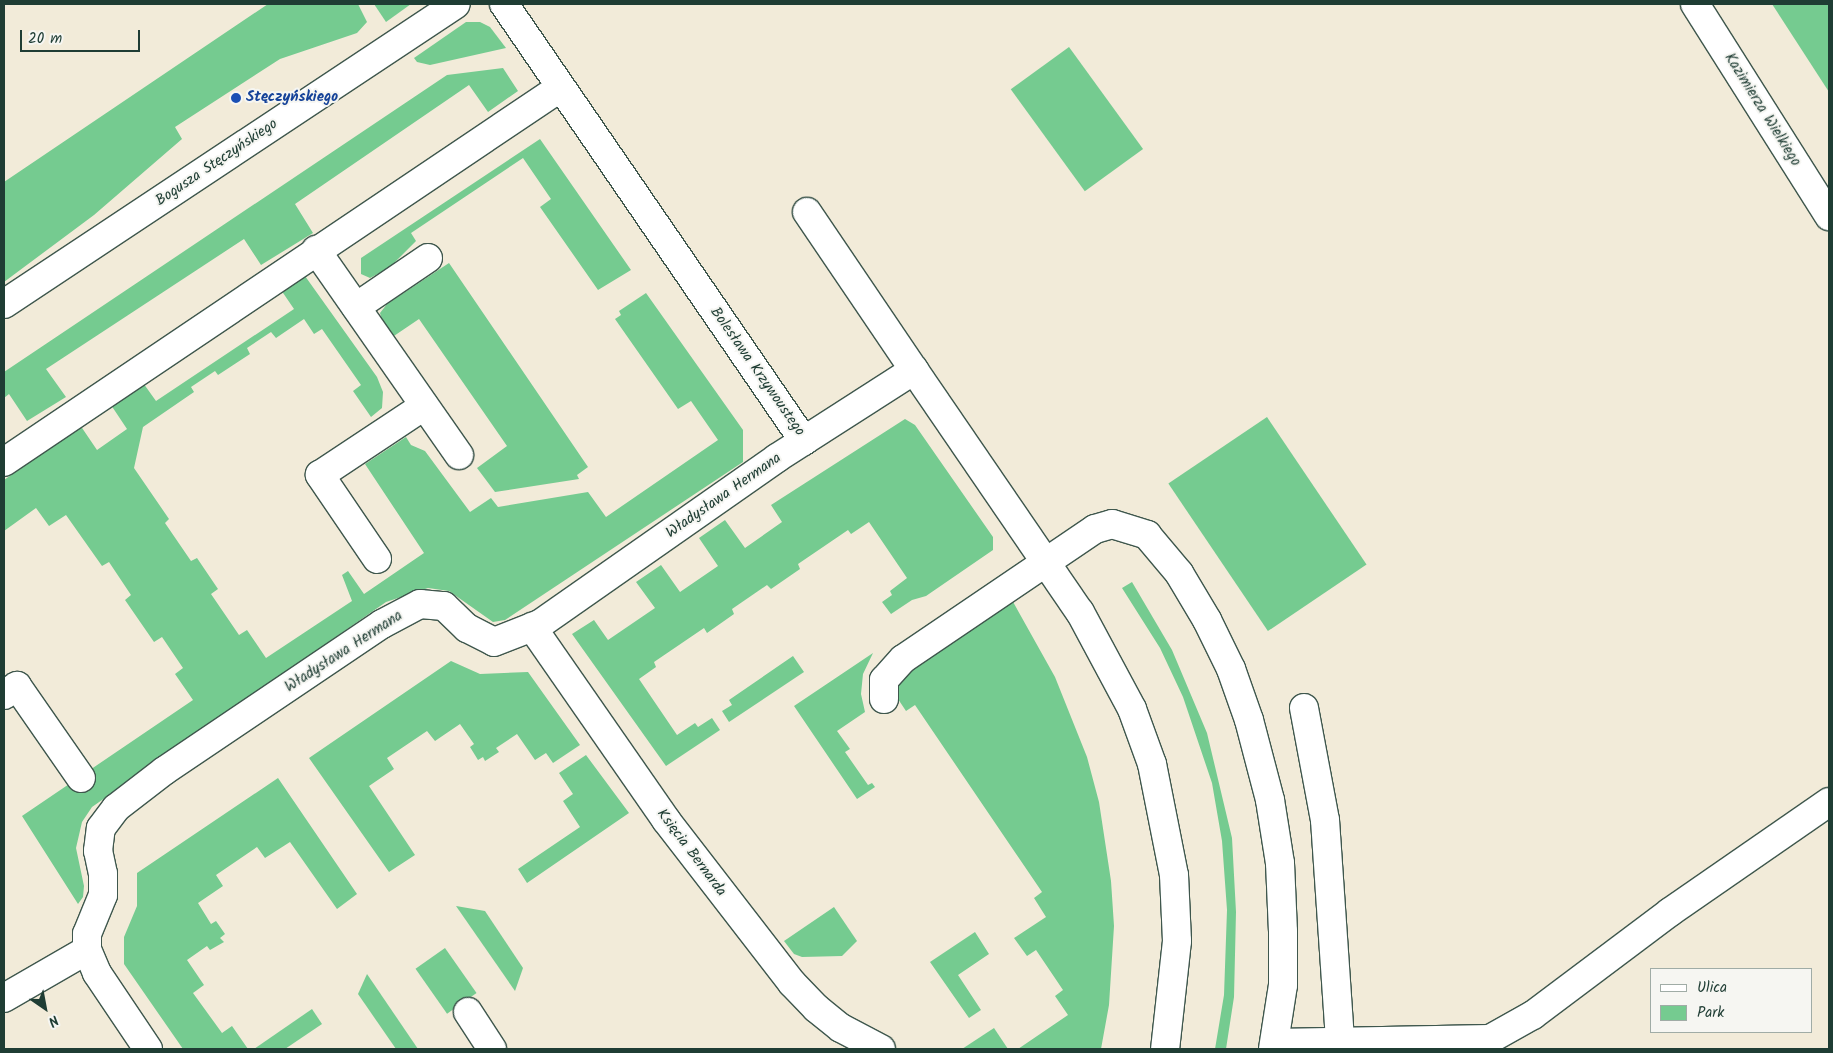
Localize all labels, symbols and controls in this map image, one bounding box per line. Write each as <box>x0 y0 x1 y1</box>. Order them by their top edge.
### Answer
scale bar <box>22 20 142 52</box>
text: 20 m <box>28 27 62 51</box>
street label: Kazimierza Wielkiego <box>1720 50 1804 170</box>
place label: Stęczyńskiego <box>246 89 338 107</box>
marker: Stęczyńskiego <box>230 92 242 104</box>
street label: Bogusza Stęczyńskiego <box>153 116 281 210</box>
street label: Bolesława Krzywoustego <box>706 304 808 440</box>
street label: Władysława Hermana <box>663 449 785 543</box>
street label: Władysława Hermana <box>282 607 406 697</box>
street label: Księcia Bernarda <box>652 806 730 900</box>
legend <box>1650 968 1813 1033</box>
text: Ulica <box>1697 976 1727 1000</box>
north arrow <box>20 983 70 1033</box>
text: Park <box>1697 1001 1724 1025</box>
text: N <box>43 1009 63 1032</box>

